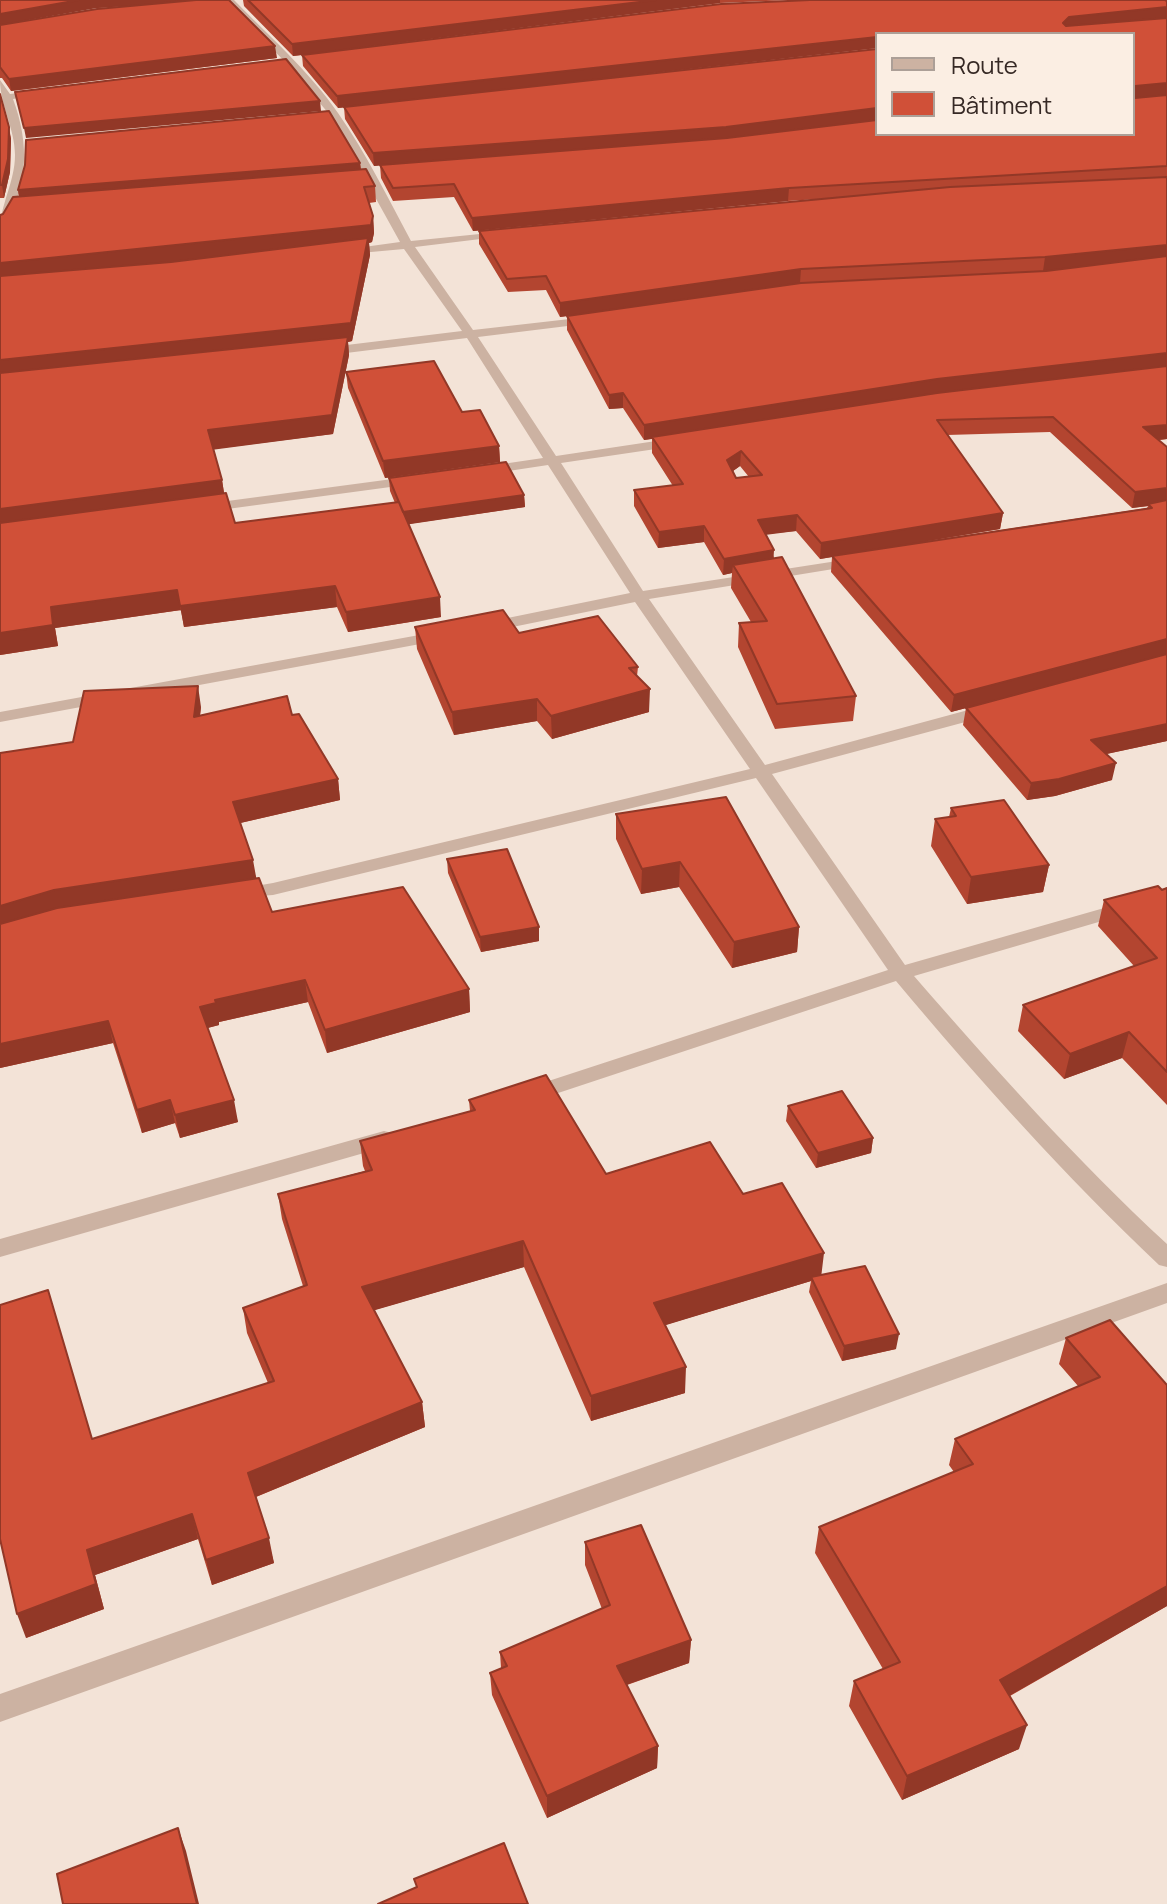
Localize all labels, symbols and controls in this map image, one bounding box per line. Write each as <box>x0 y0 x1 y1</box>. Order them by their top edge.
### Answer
legend <box>875 32 1135 136</box>
text: Route <box>951 48 1018 81</box>
text: Bâtiment <box>951 88 1052 121</box>

